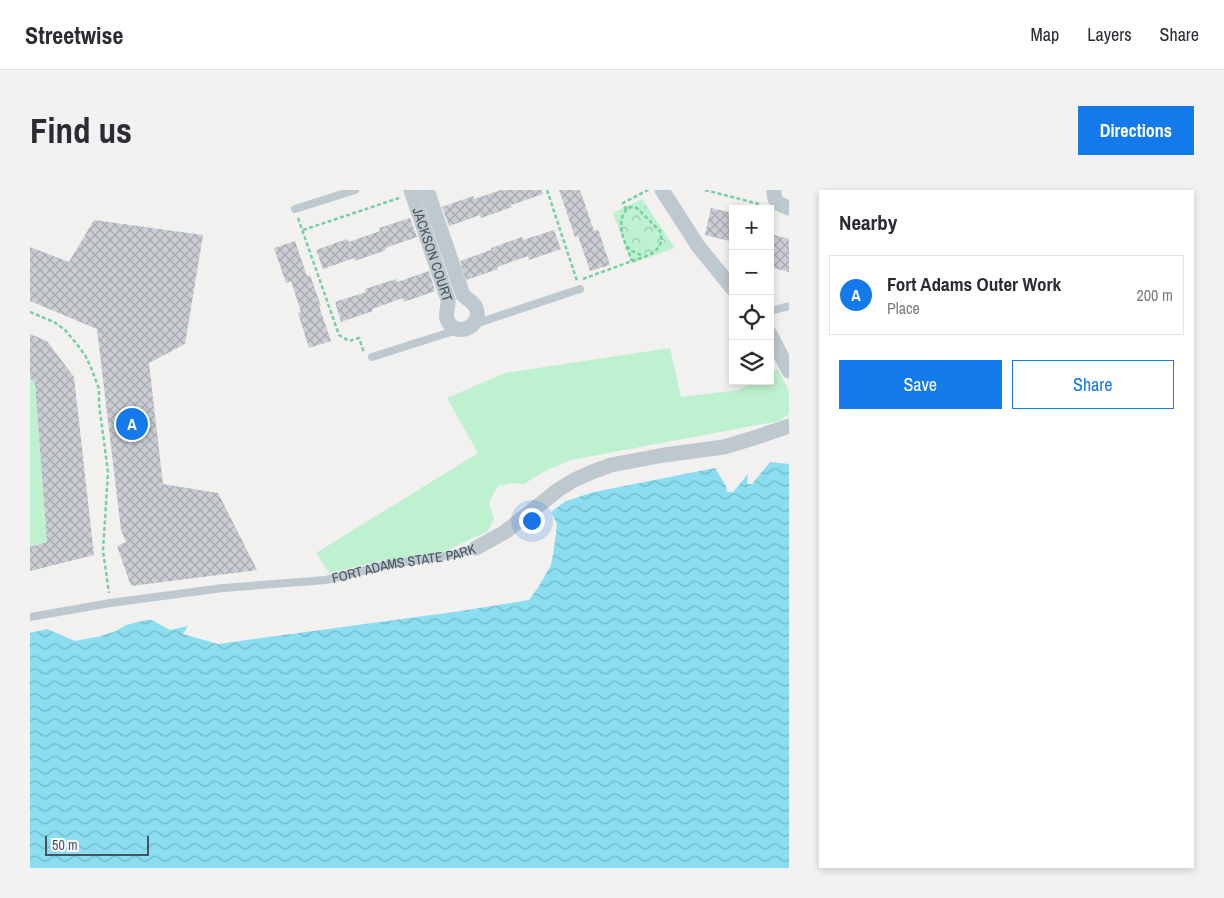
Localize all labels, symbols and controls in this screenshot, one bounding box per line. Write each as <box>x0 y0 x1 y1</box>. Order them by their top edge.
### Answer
text: Streetwise <box>25 19 123 51</box>
text: Map <box>1031 22 1059 47</box>
text: Layers <box>1087 22 1132 47</box>
text: Share <box>1160 22 1199 47</box>
button: Directions <box>1078 106 1194 155</box>
text: Find us <box>30 107 132 154</box>
street label: JACKSON COURT <box>409 205 457 304</box>
map controls <box>729 205 774 385</box>
button: + <box>729 205 774 250</box>
text: Nearby <box>839 208 897 237</box>
button: − <box>729 250 774 295</box>
text: Fort Adams Outer Work <box>887 271 1061 297</box>
text: A <box>851 284 861 306</box>
text: 200 m <box>1137 284 1173 306</box>
button: locate <box>729 295 774 340</box>
text: Place <box>887 297 920 319</box>
button: layers <box>729 340 774 385</box>
button: Save <box>839 360 1002 409</box>
button: Share <box>1012 360 1174 409</box>
pin: A <box>116 405 148 443</box>
your location <box>519 508 545 534</box>
street label: FORT ADAMS STATE PARK <box>330 540 478 587</box>
scale bar <box>45 833 149 856</box>
text: 50 m <box>52 836 78 854</box>

